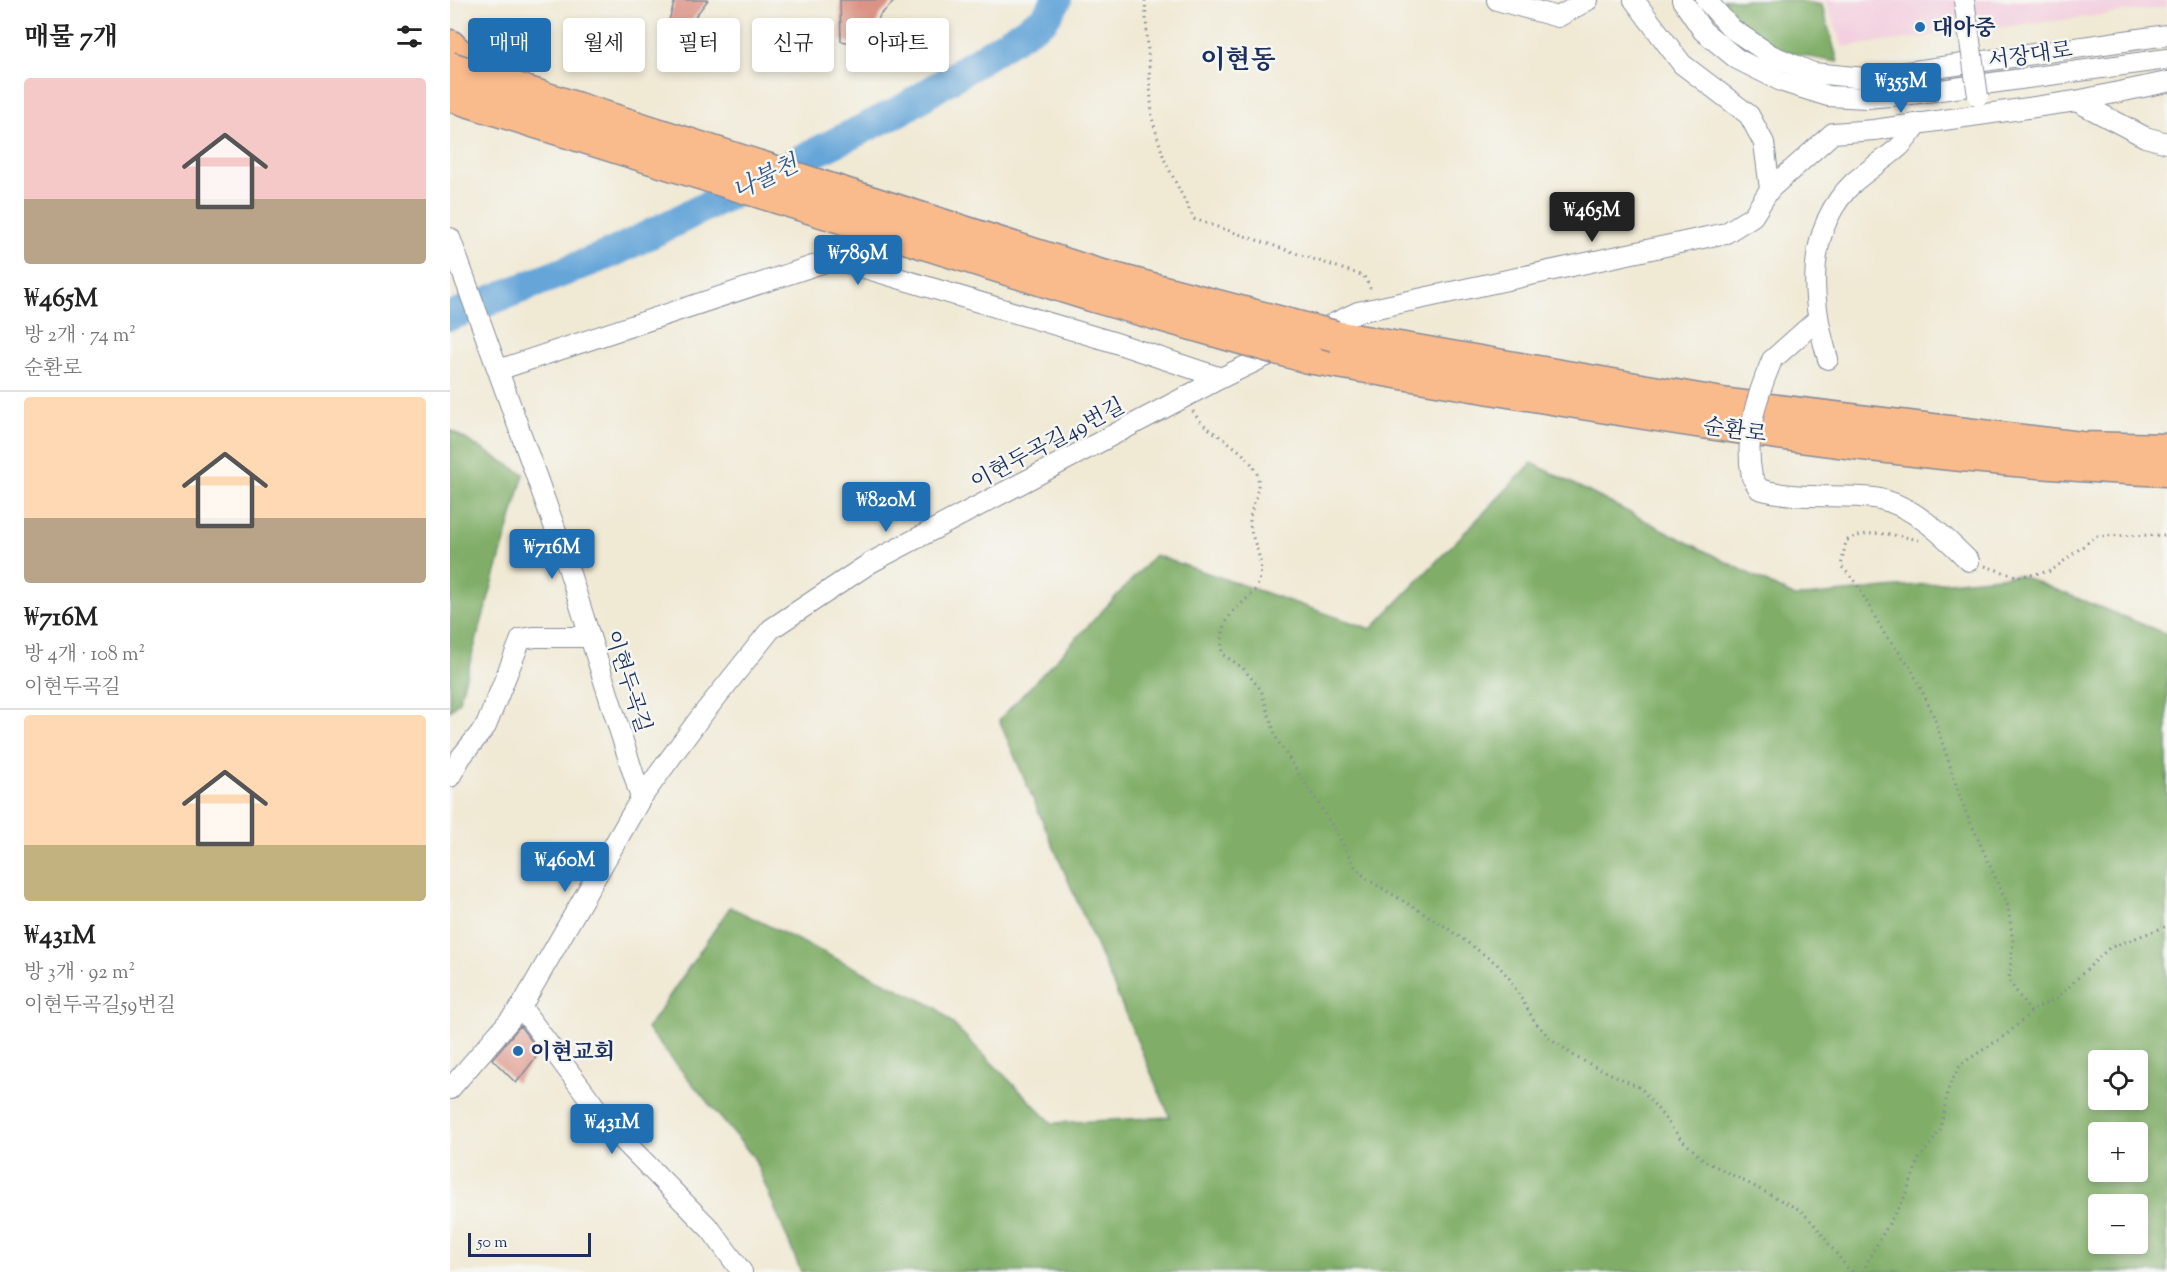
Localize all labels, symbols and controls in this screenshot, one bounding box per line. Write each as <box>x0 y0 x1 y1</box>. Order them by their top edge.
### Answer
place label: 대아중 <box>1932 14 1996 46</box>
chip: 매매 <box>468 18 551 72</box>
chip: 월세 <box>563 18 645 72</box>
chip: 필터 <box>657 18 740 72</box>
chip: 신규 <box>752 18 834 72</box>
chip: 아파트 <box>846 18 949 72</box>
text: 매물 7개 <box>24 20 118 57</box>
icon: filters <box>393 20 426 53</box>
marker: 대아중 <box>1913 20 1927 34</box>
street label: 서장대로 <box>1986 35 2075 79</box>
district label: 이현동 <box>1200 43 1276 80</box>
pin: ₩355M <box>1859 63 1943 114</box>
text: ₩355M <box>1875 68 1927 97</box>
icon: home <box>171 117 279 225</box>
water label: 나불천 <box>727 147 806 209</box>
pin: ₩465M <box>1550 192 1634 243</box>
text: ₩465M <box>1564 197 1620 226</box>
pin: ₩789M <box>816 235 900 286</box>
text: ₩789M <box>828 240 888 269</box>
text: ₩465M <box>24 281 98 318</box>
text: 방 2개 · 74 m² <box>24 322 136 351</box>
text: 순환로 <box>24 355 82 384</box>
street label: 이현두곡길49번길 <box>966 392 1131 500</box>
street label: 순환로 <box>1701 412 1768 452</box>
icon: home <box>171 436 279 544</box>
pin: ₩820M <box>844 482 928 533</box>
text: ₩820M <box>856 487 916 516</box>
pin: ₩716M <box>510 529 594 580</box>
text: ₩716M <box>524 534 580 563</box>
text: ₩716M <box>24 600 98 637</box>
street label: 이현두곡길 <box>595 626 658 737</box>
text: 방 4개 · 108 m² <box>24 641 145 670</box>
text: 이현두곡길 <box>24 674 121 703</box>
icon: home <box>171 754 279 862</box>
pin: ₩460M <box>523 842 607 893</box>
text: ₩460M <box>535 847 595 876</box>
text: ₩431M <box>24 918 96 955</box>
text: 방 3개 · 92 m² <box>24 959 135 988</box>
text: 이현두곡길59번길 <box>24 992 176 1021</box>
place label: 이현교회 <box>530 1038 615 1070</box>
marker: 이현교회 <box>511 1044 525 1058</box>
map controls <box>2088 1050 2148 1254</box>
button: locate <box>2088 1050 2148 1110</box>
pin: ₩431M <box>570 1104 654 1155</box>
text: ₩431M <box>584 1109 640 1138</box>
button: + <box>2088 1122 2148 1182</box>
button: − <box>2088 1194 2148 1254</box>
scale bar <box>468 1230 591 1258</box>
text: 50 m <box>477 1232 508 1255</box>

